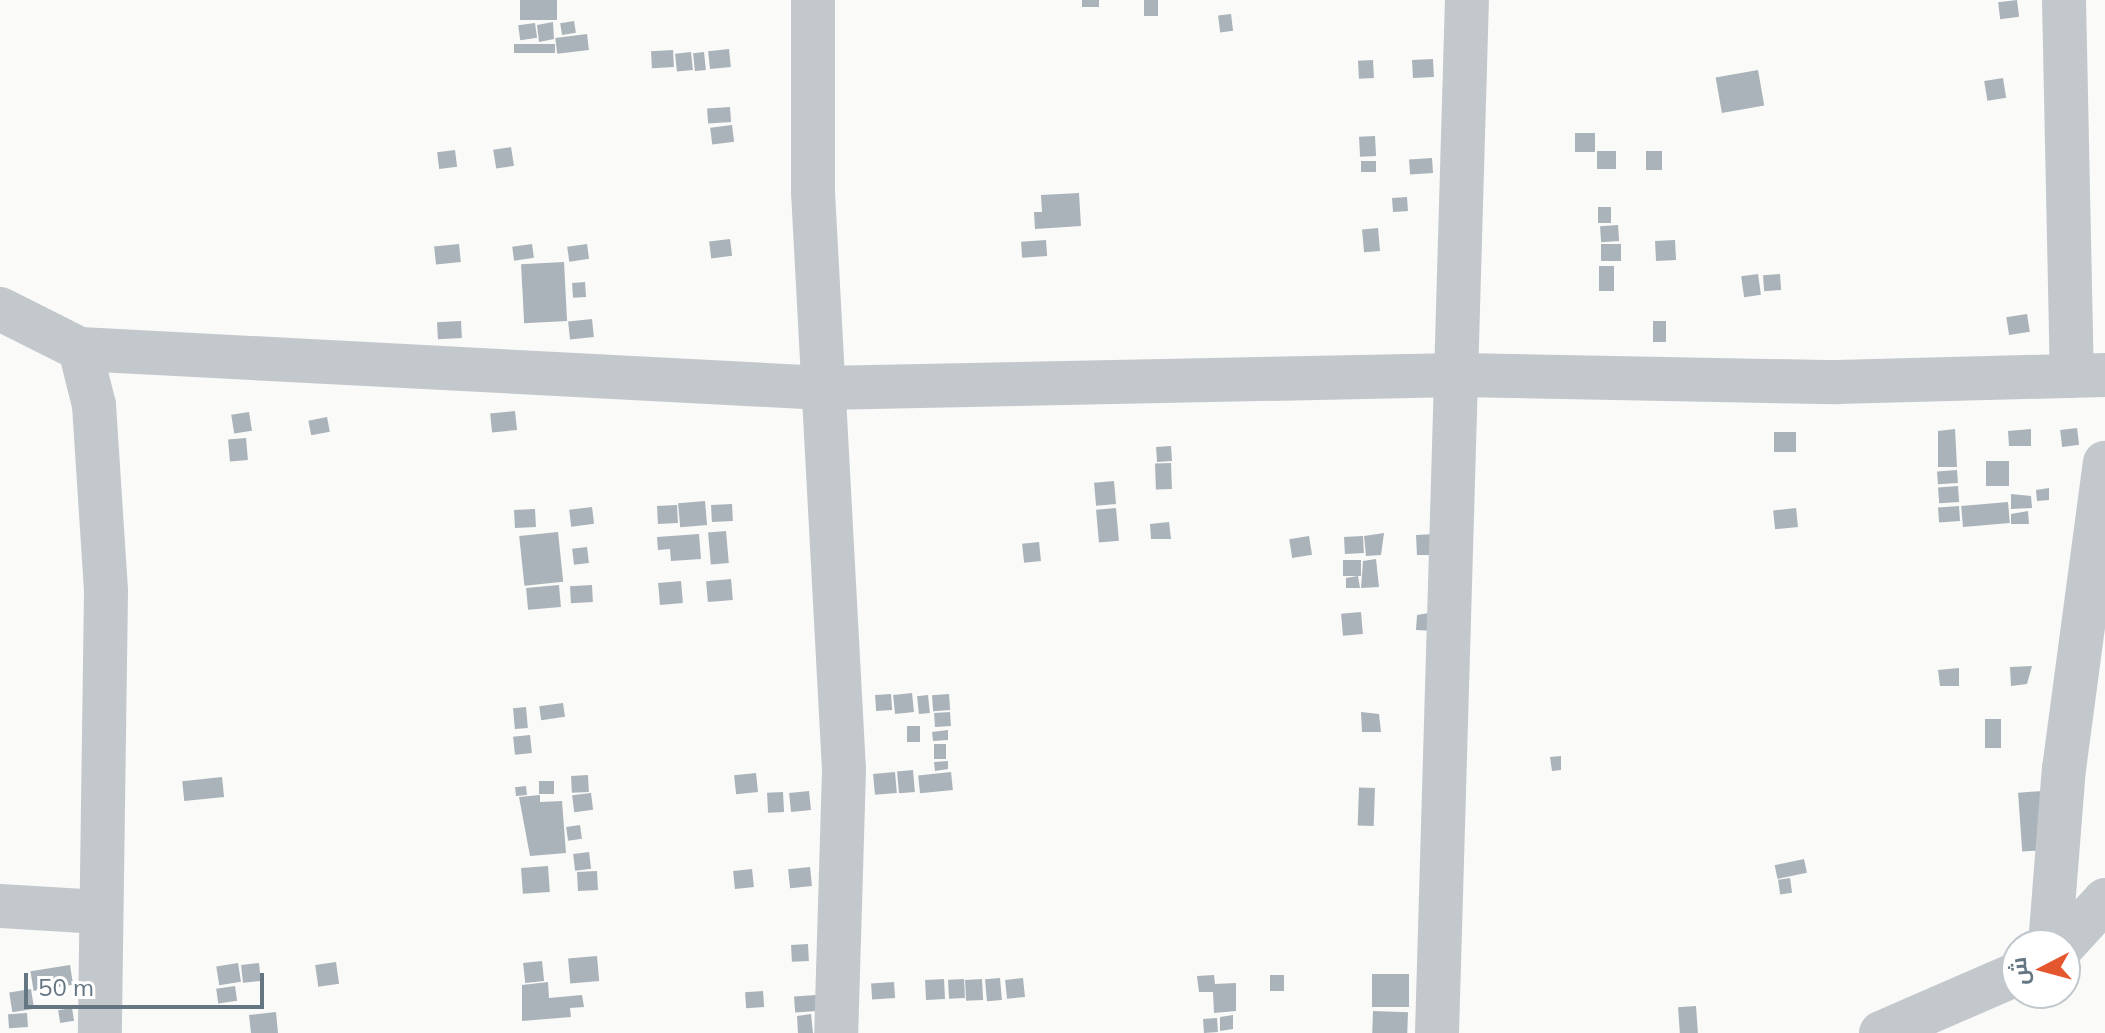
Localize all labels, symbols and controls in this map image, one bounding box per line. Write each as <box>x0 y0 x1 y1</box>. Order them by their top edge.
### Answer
north arrow <box>2001 929 2081 1009</box>
text: ش <box>2004 956 2035 987</box>
scale bar <box>28 957 268 1007</box>
text: 50 m <box>38 972 94 1002</box>

